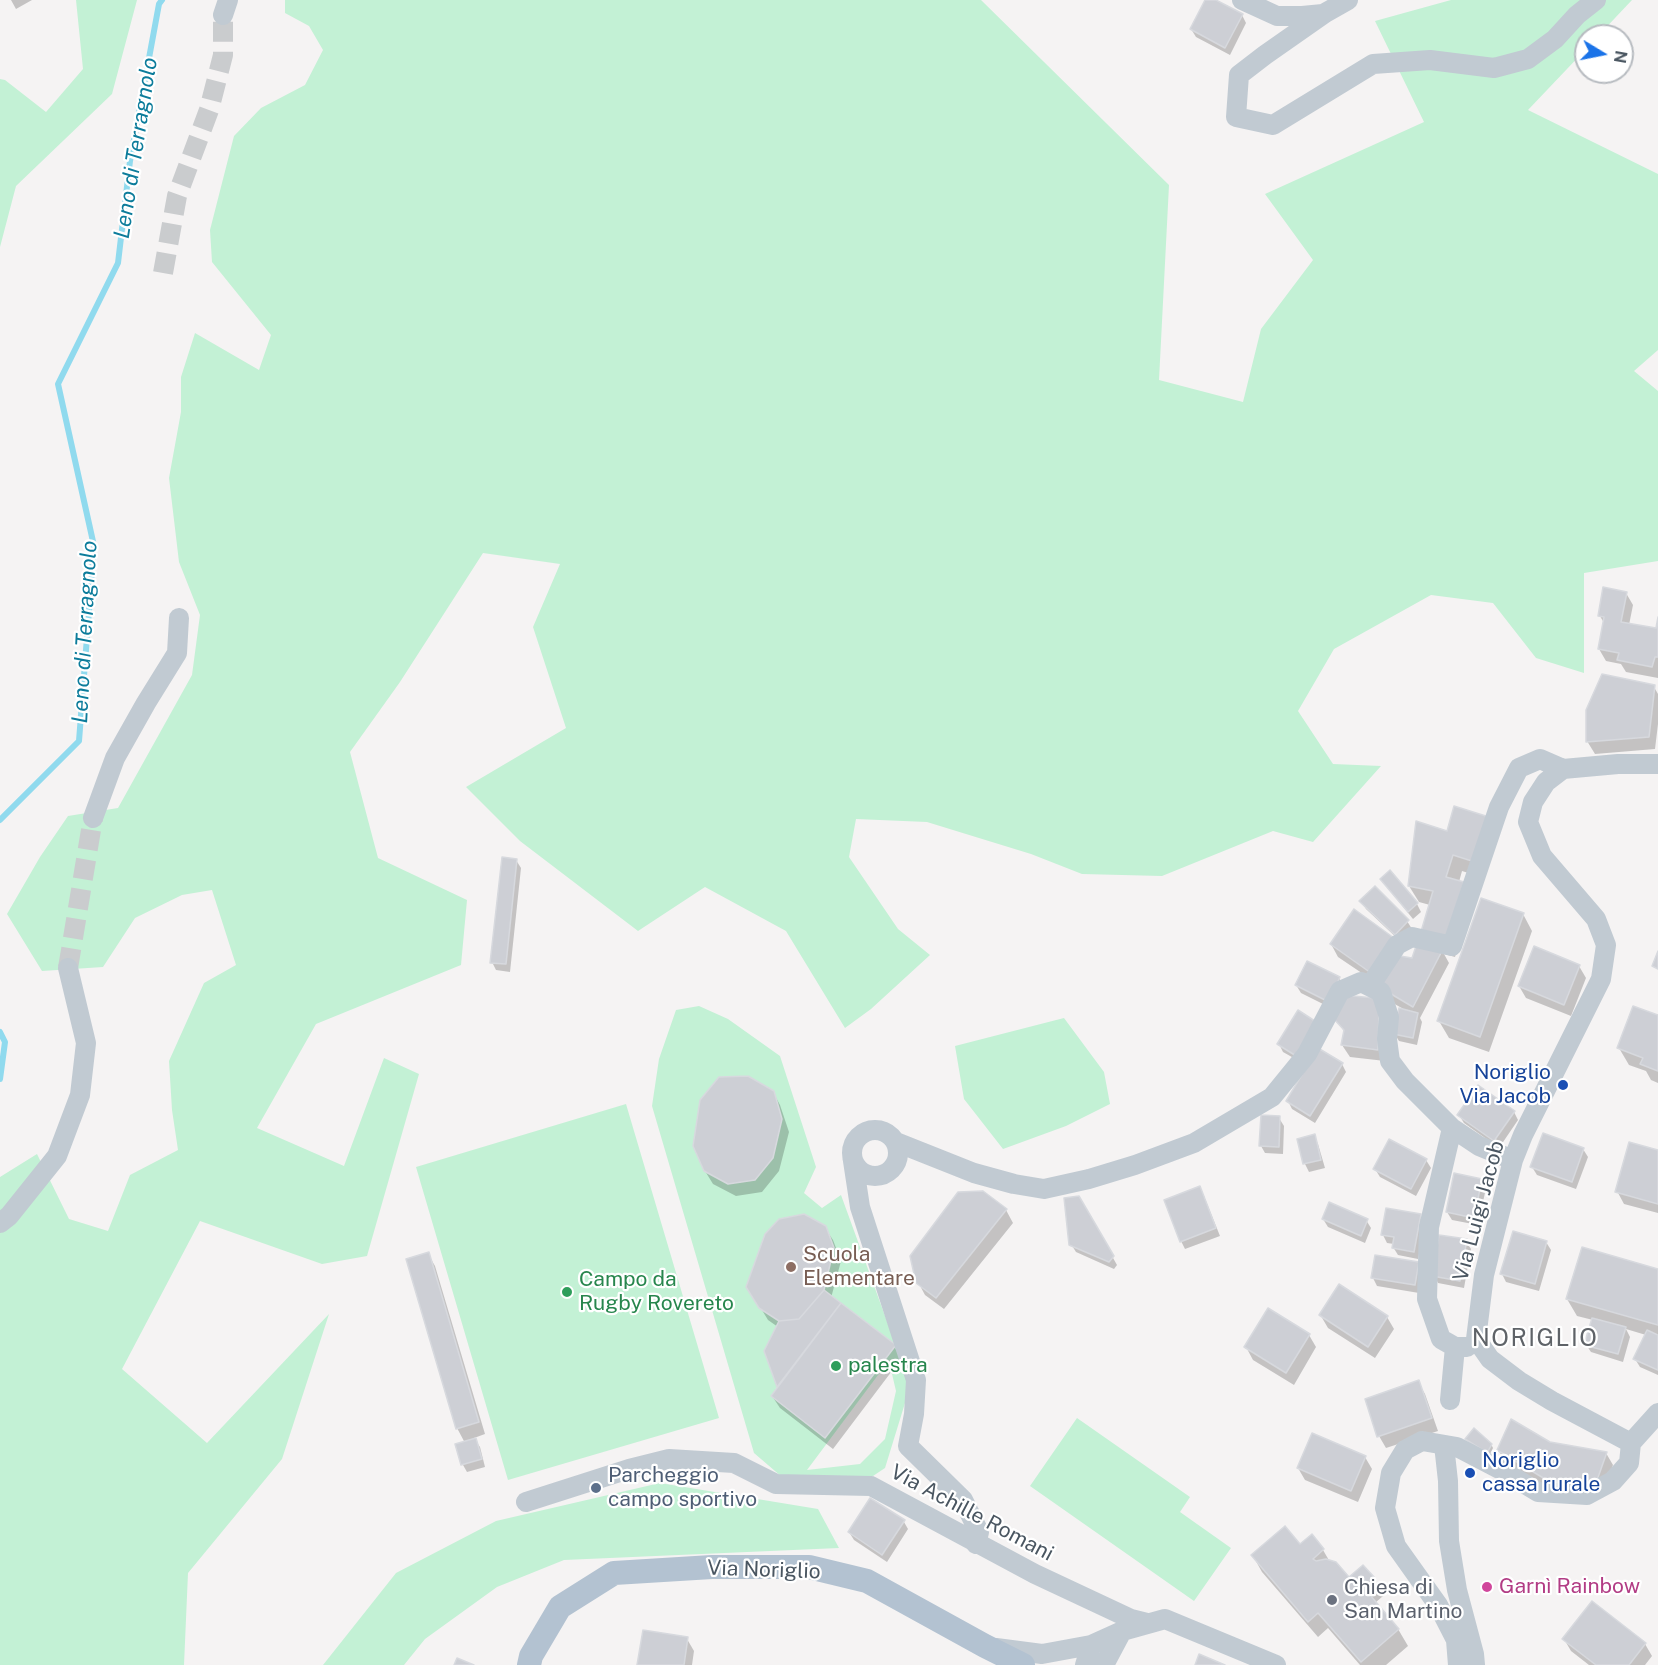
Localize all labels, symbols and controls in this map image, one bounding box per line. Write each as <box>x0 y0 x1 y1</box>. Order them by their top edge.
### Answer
north arrow <box>1574 24 1634 84</box>
text: N <box>1610 49 1631 65</box>
water label: Leno di Terragnolo <box>109 56 163 240</box>
water label: Leno di Terragnolo <box>67 540 103 724</box>
place label: Noriglio Via Jacob <box>1459 1060 1551 1110</box>
marker: Noriglio Via Jacob <box>1556 1078 1570 1092</box>
street label: Via Luigi Jacob <box>1448 1138 1510 1284</box>
place label: Scuola Elementare <box>803 1242 915 1292</box>
marker: Scuola Elementare <box>784 1260 798 1274</box>
place label: Campo da Rugby Rovereto <box>579 1267 734 1317</box>
marker: Campo da Rugby Rovereto <box>560 1285 574 1299</box>
district label: NORIGLIO <box>1472 1325 1598 1353</box>
place label: palestra <box>848 1353 928 1379</box>
marker: palestra <box>829 1359 843 1373</box>
place label: Noriglio cassa rurale <box>1482 1448 1600 1498</box>
street label: Via Achille Romani <box>886 1459 1058 1567</box>
place label: Parcheggio campo sportivo <box>608 1463 757 1513</box>
marker: Noriglio cassa rurale <box>1463 1466 1477 1480</box>
marker: Parcheggio campo sportivo <box>589 1481 603 1495</box>
street label: Via Noriglio <box>707 1555 821 1585</box>
place label: Garnì Rainbow <box>1499 1574 1640 1600</box>
place label: Chiesa di San Martino <box>1344 1575 1462 1625</box>
marker: Garnì Rainbow <box>1480 1580 1494 1594</box>
marker: Chiesa di San Martino <box>1325 1593 1339 1607</box>

